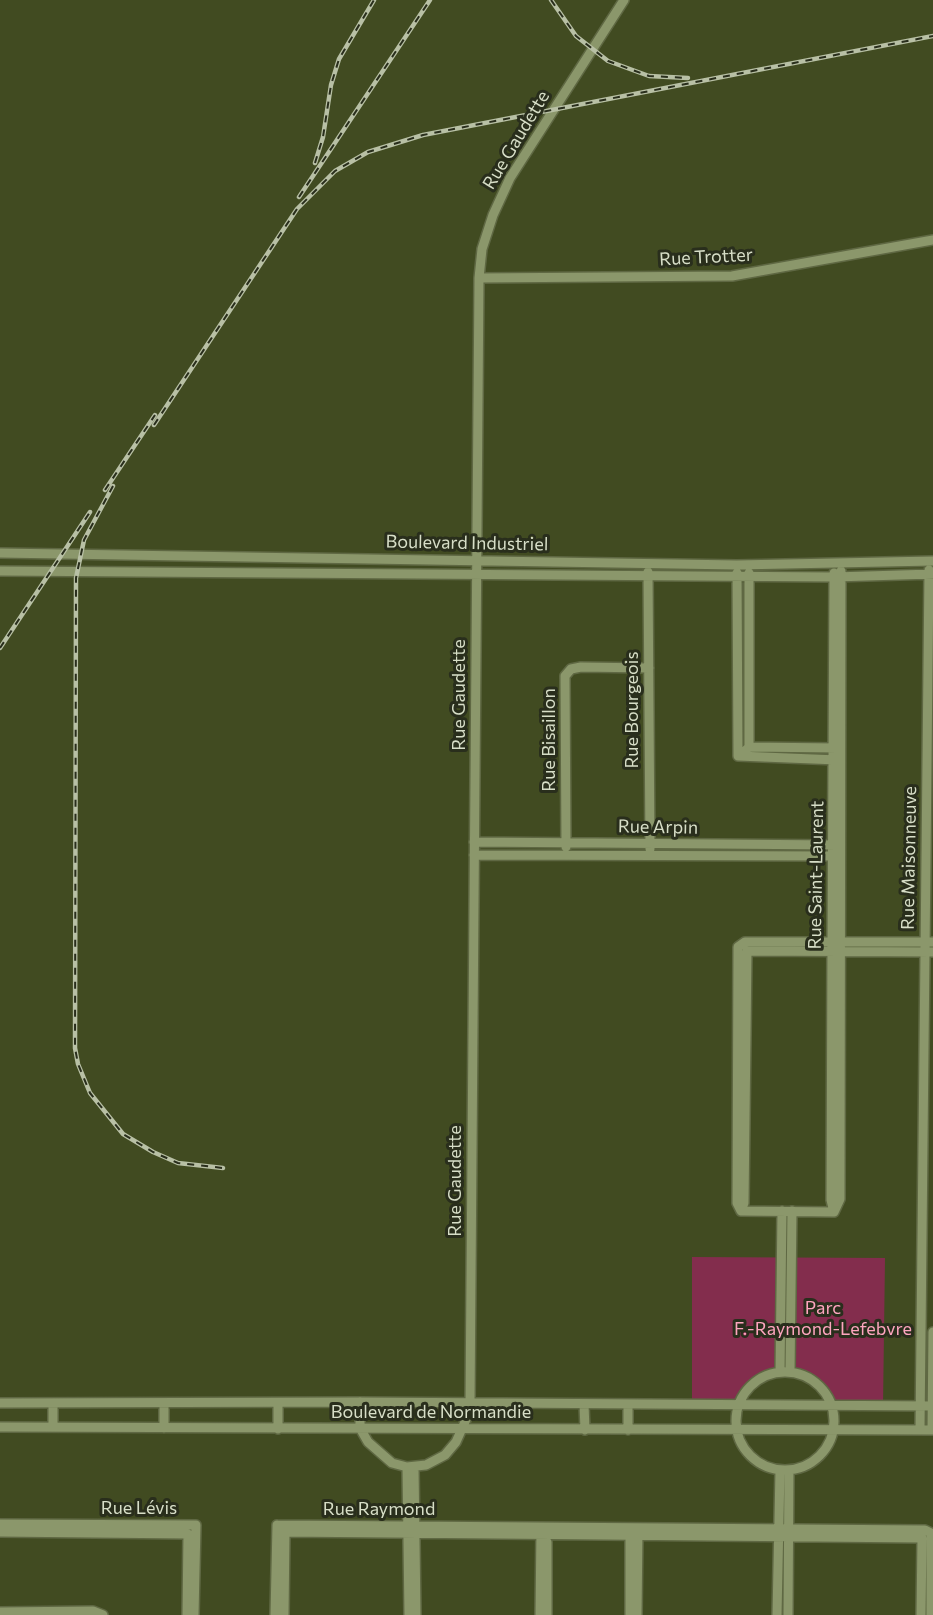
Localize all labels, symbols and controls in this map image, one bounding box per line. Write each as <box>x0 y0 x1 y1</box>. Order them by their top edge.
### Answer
street label: Rue Gaudette <box>478 87 554 193</box>
street label: Rue Trotter <box>659 244 753 270</box>
street label: Boulevard Industriel <box>385 531 549 555</box>
street label: Rue Gaudette <box>448 639 470 751</box>
street label: Rue Bourgeois <box>621 651 643 769</box>
street label: Rue Bisaillon <box>538 688 560 792</box>
street label: Rue Maisonneuve <box>897 786 921 930</box>
street label: Rue Saint-Laurent <box>804 800 828 950</box>
street label: Rue Arpin <box>618 816 698 838</box>
street label: Rue Gaudette <box>444 1125 466 1237</box>
park label: Parc F.-Raymond-Lefebvre <box>734 1297 912 1340</box>
street label: Boulevard de Normandie <box>331 1401 531 1423</box>
street label: Rue Lévis <box>101 1497 177 1519</box>
street label: Rue Raymond <box>323 1498 435 1520</box>

